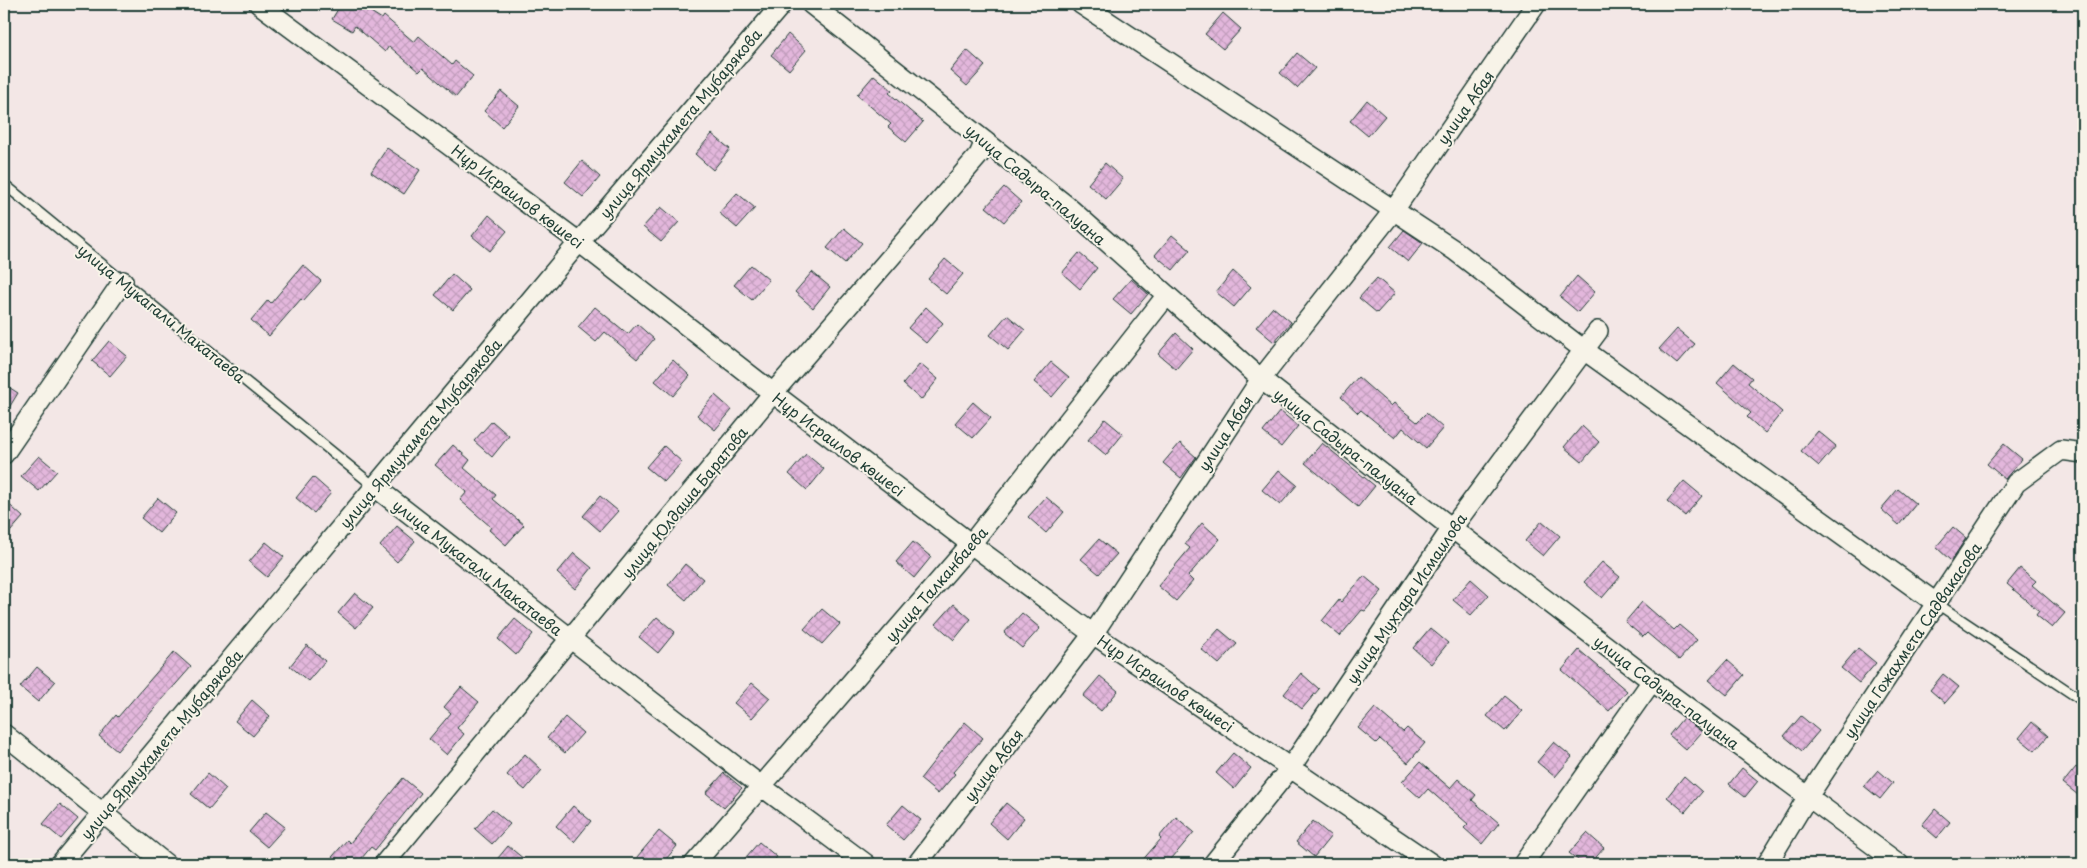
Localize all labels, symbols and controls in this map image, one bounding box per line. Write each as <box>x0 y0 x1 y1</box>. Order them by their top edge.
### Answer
street label: улица Ярмухамета Мубарякова <box>593 22 767 223</box>
street label: улица Абая <box>1431 65 1499 149</box>
street label: улица Садыра-палуана <box>961 118 1112 250</box>
street label: Нұр Исраилов көшесі <box>447 138 589 254</box>
street label: улица Мукагали Макатаева <box>73 238 251 388</box>
street label: улица Ярмухамета Мубарякова <box>333 332 507 533</box>
street label: улица Садыра-палуана <box>1269 382 1423 510</box>
street label: Нұр Исраилов көшесі <box>768 386 910 502</box>
street label: улица Абая <box>1192 391 1258 475</box>
street label: улица Юлдаша Баратова <box>615 421 753 583</box>
street label: улица Мукагали Макатаева <box>388 493 568 641</box>
street label: улица Мухтара Исмаилова <box>1340 507 1472 688</box>
street label: улица Талканбаева <box>879 521 993 647</box>
street label: улица Гожахмета Садвакасова <box>1837 537 1987 743</box>
street label: Нұр Исраилов көшесі <box>1093 629 1239 737</box>
street label: улица Садыра-палуана <box>1589 629 1745 755</box>
street label: улица Ярмухамета Мубарякова <box>74 643 248 844</box>
street label: улица Абая <box>958 724 1028 806</box>

